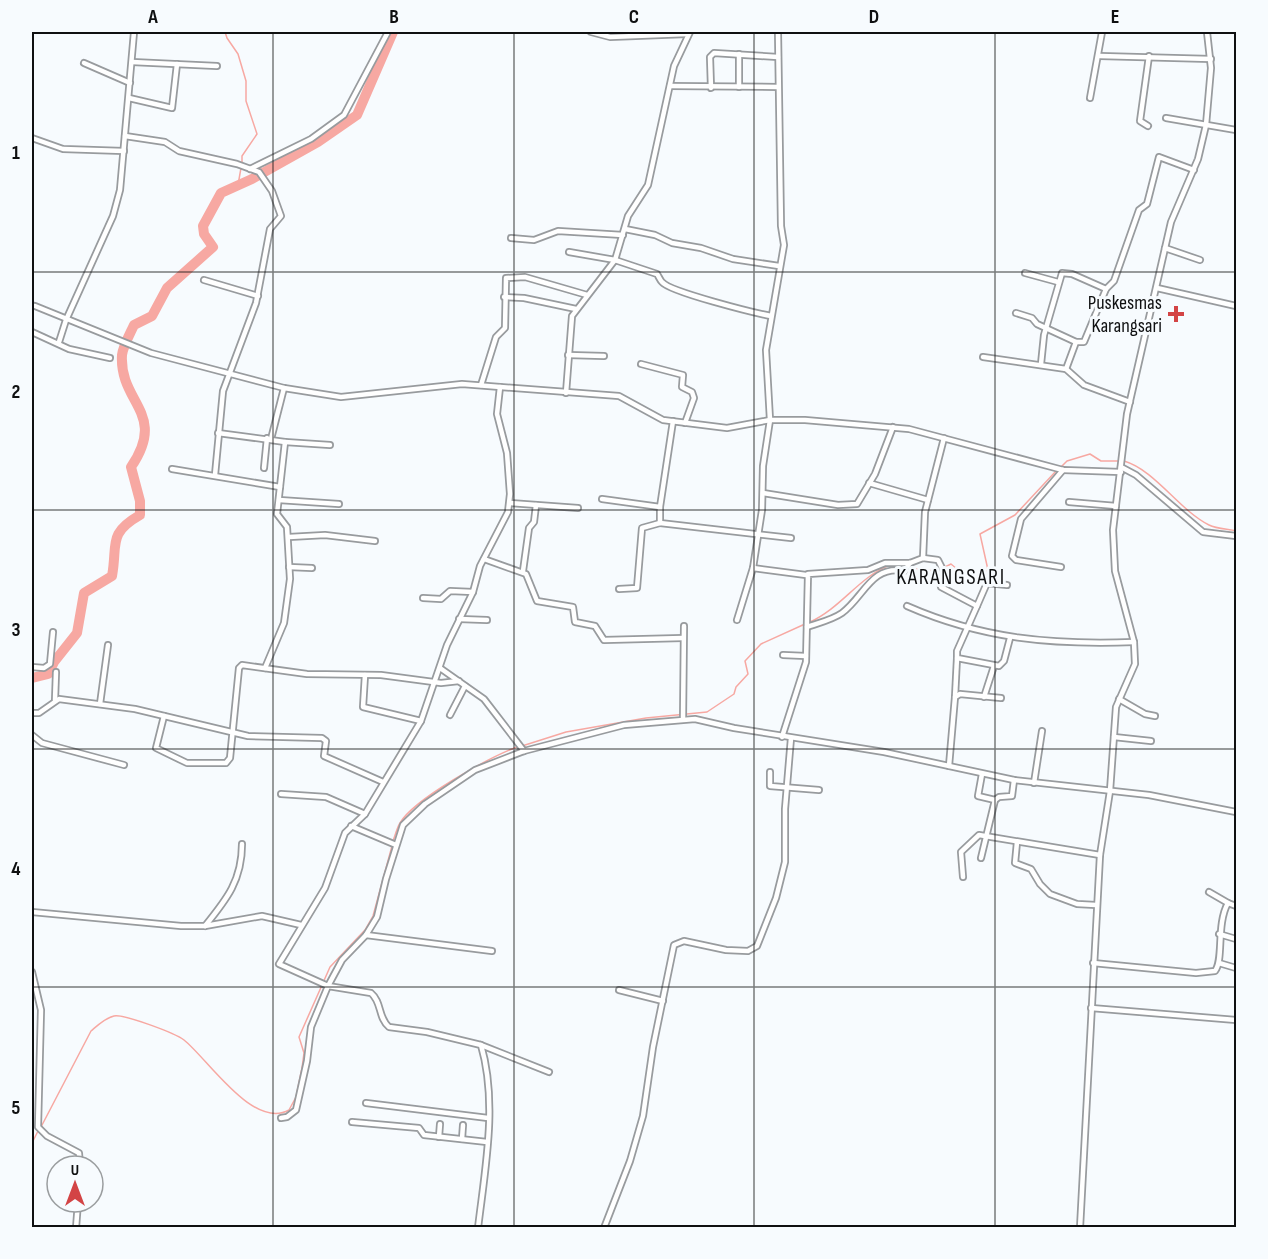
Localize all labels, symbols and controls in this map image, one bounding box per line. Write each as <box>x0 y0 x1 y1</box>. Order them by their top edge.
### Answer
text: A <box>147 5 158 29</box>
text: B <box>389 5 399 29</box>
text: C <box>629 5 639 29</box>
text: D <box>869 5 879 29</box>
text: E <box>1111 5 1119 29</box>
text: 1 <box>12 141 20 165</box>
place label: Puskesmas Karangsari <box>1088 291 1162 338</box>
marker: Puskesmas Karangsari <box>1167 305 1185 323</box>
text: 2 <box>12 380 20 404</box>
district label: KARANGSARI <box>896 564 1006 591</box>
text: 3 <box>12 618 21 642</box>
text: 4 <box>11 857 21 881</box>
text: 5 <box>12 1096 21 1120</box>
north arrow <box>45 1154 105 1214</box>
text: U <box>71 1161 79 1180</box>

